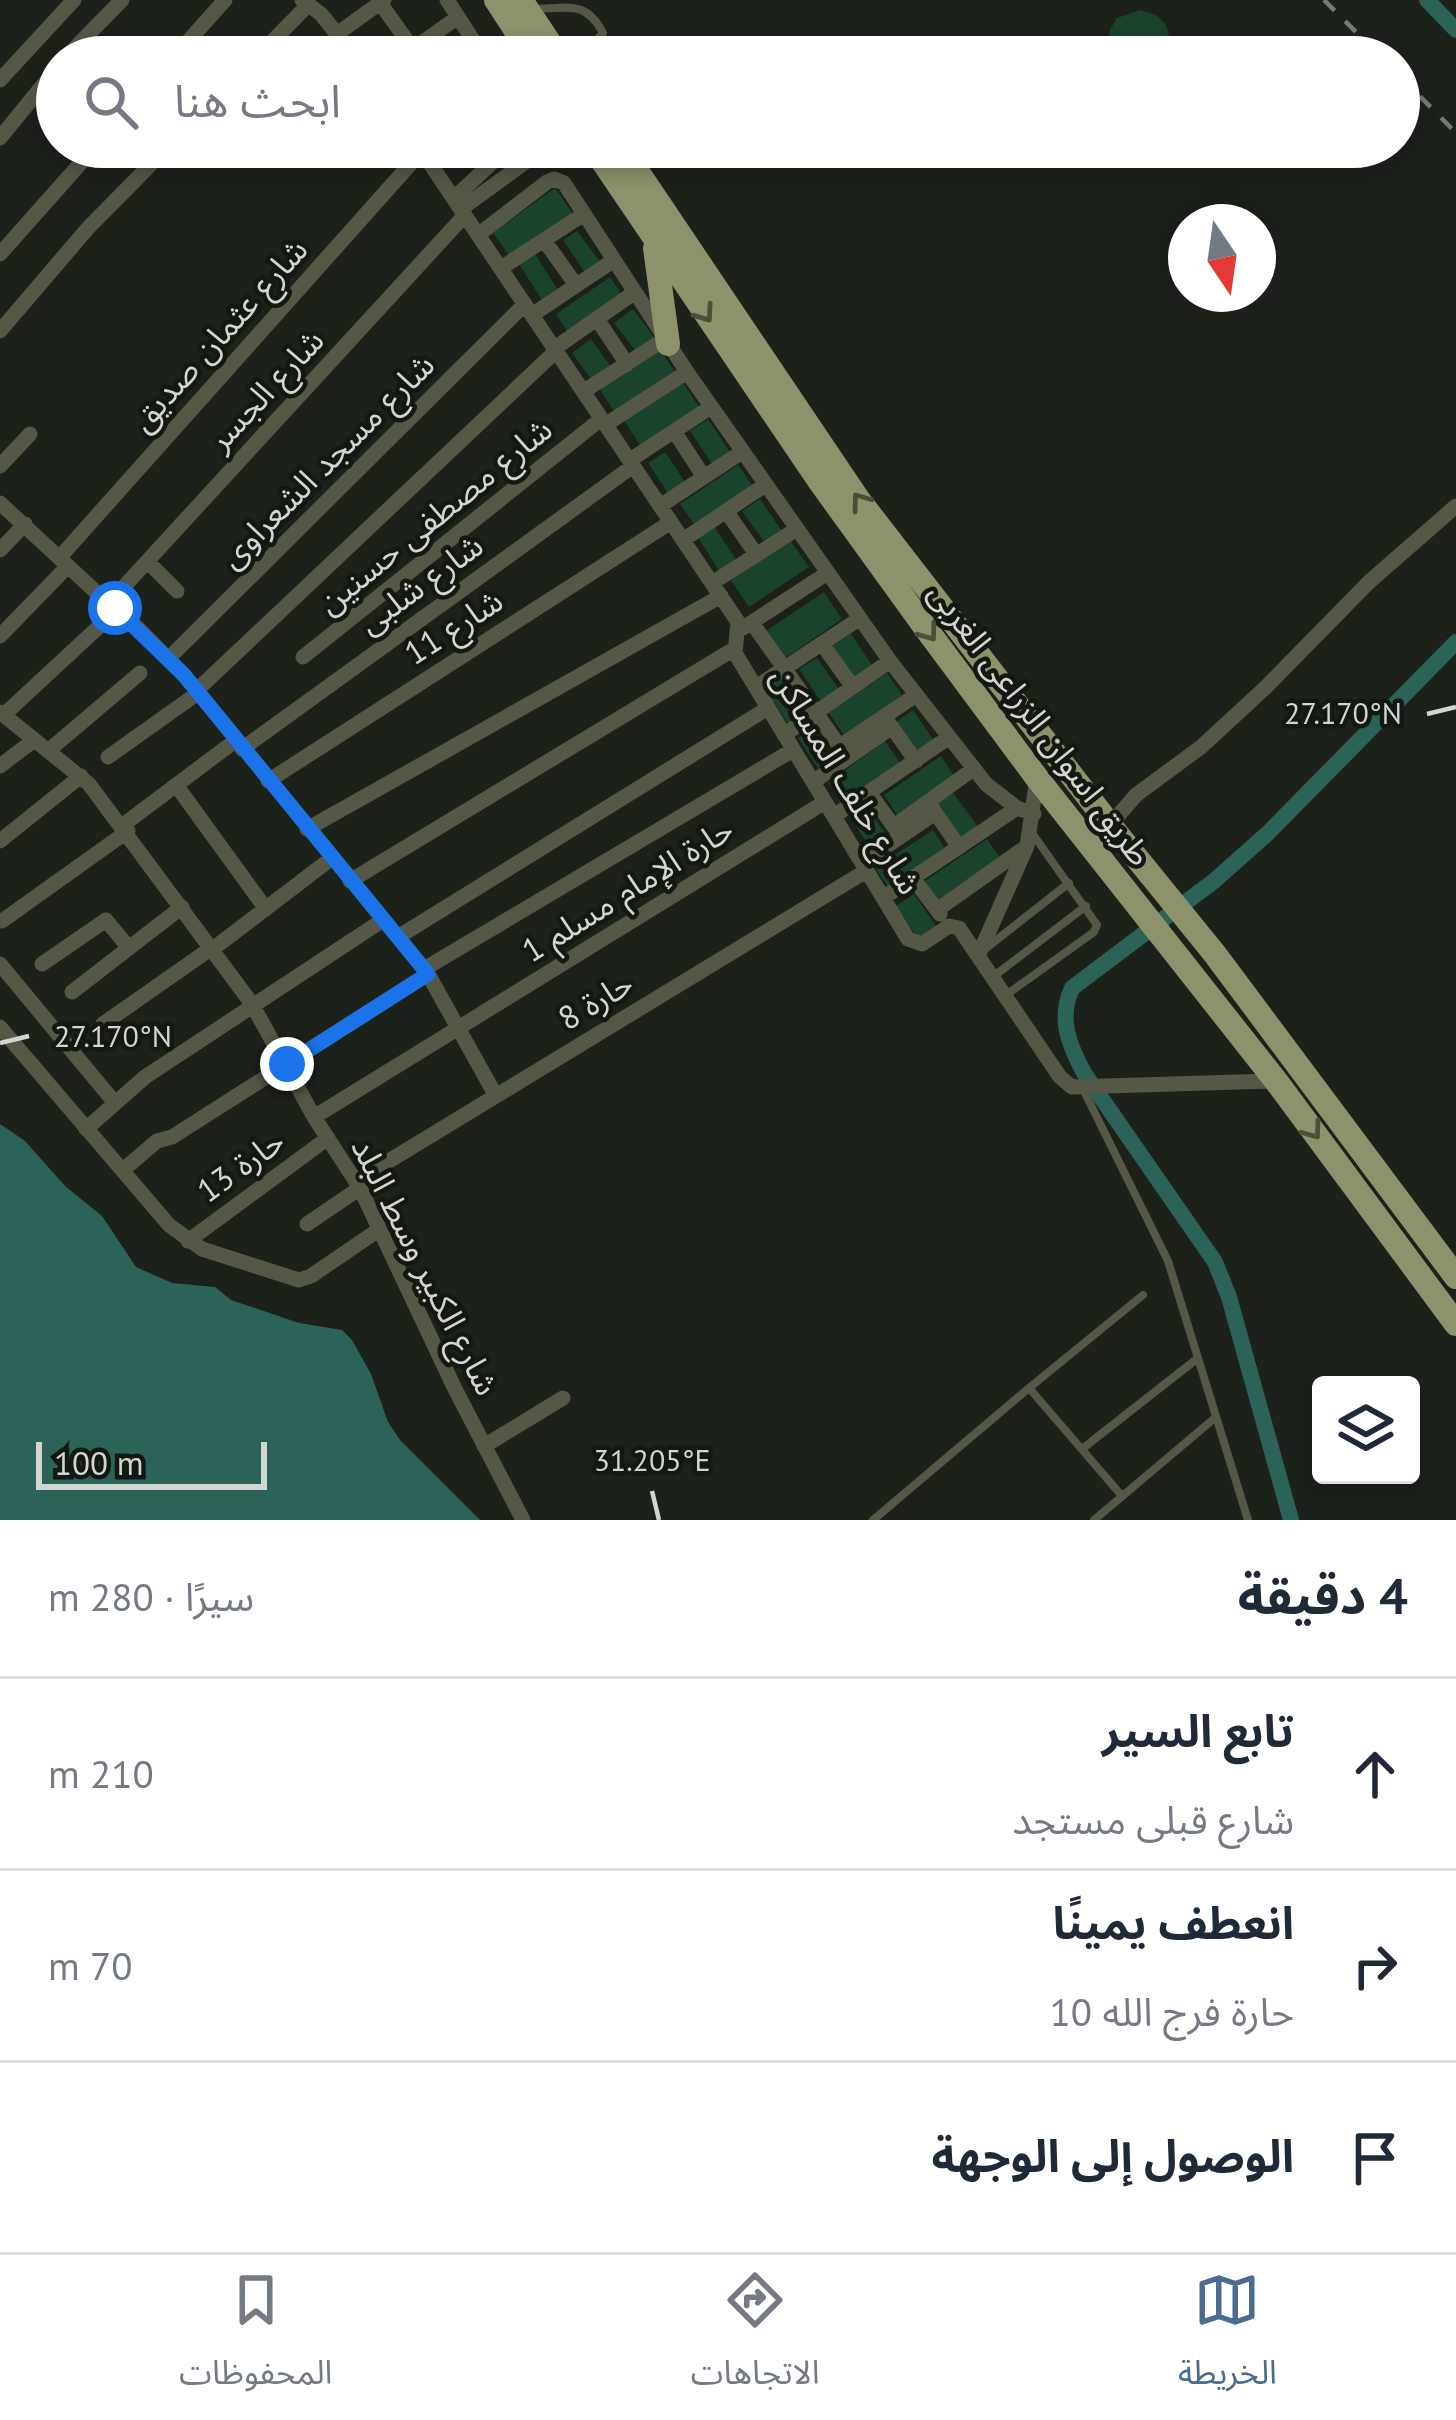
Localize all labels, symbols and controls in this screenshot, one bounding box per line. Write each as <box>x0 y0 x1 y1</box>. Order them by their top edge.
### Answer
search box <box>36 36 1420 168</box>
icon: search <box>78 69 144 135</box>
text: ابحث هنا <box>174 71 341 129</box>
north arrow <box>1168 204 1276 312</box>
street label: شارع عثمان صديق <box>120 228 319 442</box>
one-way arrow <box>690 301 712 323</box>
street label: شارع الجسر <box>197 319 335 463</box>
street label: شارع مسجد الشعراوى <box>209 343 446 580</box>
street label: شارع مصطفى حسنين <box>308 407 563 626</box>
one-way arrow <box>853 493 875 514</box>
street label: شارع شلبى <box>349 523 493 646</box>
street label: طريق اسوان الزراعى الغربى <box>920 572 1162 874</box>
street label: شارع 11 <box>396 578 513 677</box>
route start <box>88 581 142 635</box>
one-way arrow <box>915 620 937 641</box>
street label: شارع خلف المساكن <box>759 658 932 904</box>
text: 27.170°N <box>1284 693 1402 732</box>
street label: حارة الإمام مسلم 1 <box>513 807 743 975</box>
street label: حارة 8 <box>550 961 640 1039</box>
text: 27.170°N <box>54 1016 172 1055</box>
route end <box>260 1037 314 1091</box>
one-way arrow <box>1298 1118 1320 1139</box>
street label: حارة 13 <box>188 1119 292 1211</box>
street label: شارع الكبير وسط البلد <box>339 1130 510 1404</box>
map controls <box>1312 1376 1420 1484</box>
button: layers <box>1312 1376 1420 1484</box>
scale bar <box>36 1436 267 1489</box>
text: 31.205°E <box>594 1440 711 1479</box>
text: 100 m <box>54 1441 144 1484</box>
text: 4 دقيقة <box>1238 1562 1408 1628</box>
text: سيرًا · 280 m <box>48 1571 254 1622</box>
text: تابع السير <box>1102 1701 1294 1759</box>
icon: ahead <box>1342 1741 1408 1807</box>
text: 210 m <box>48 1748 154 1799</box>
text: شارع قبلى مستجد <box>1012 1794 1294 1845</box>
text: انعطف يمينًا <box>1053 1893 1294 1951</box>
icon: right <box>1342 1933 1408 1999</box>
text: 70 m <box>48 1940 133 1991</box>
text: حارة فرج الله 10 <box>1050 1986 1294 2037</box>
icon: arrive <box>1342 2125 1408 2191</box>
text: الوصول إلى الوجهة <box>931 2126 1294 2184</box>
tab: المحفوظات <box>179 2267 332 2408</box>
tab: الاتجاهات <box>691 2267 820 2408</box>
tab: الخريطة <box>1178 2267 1277 2408</box>

